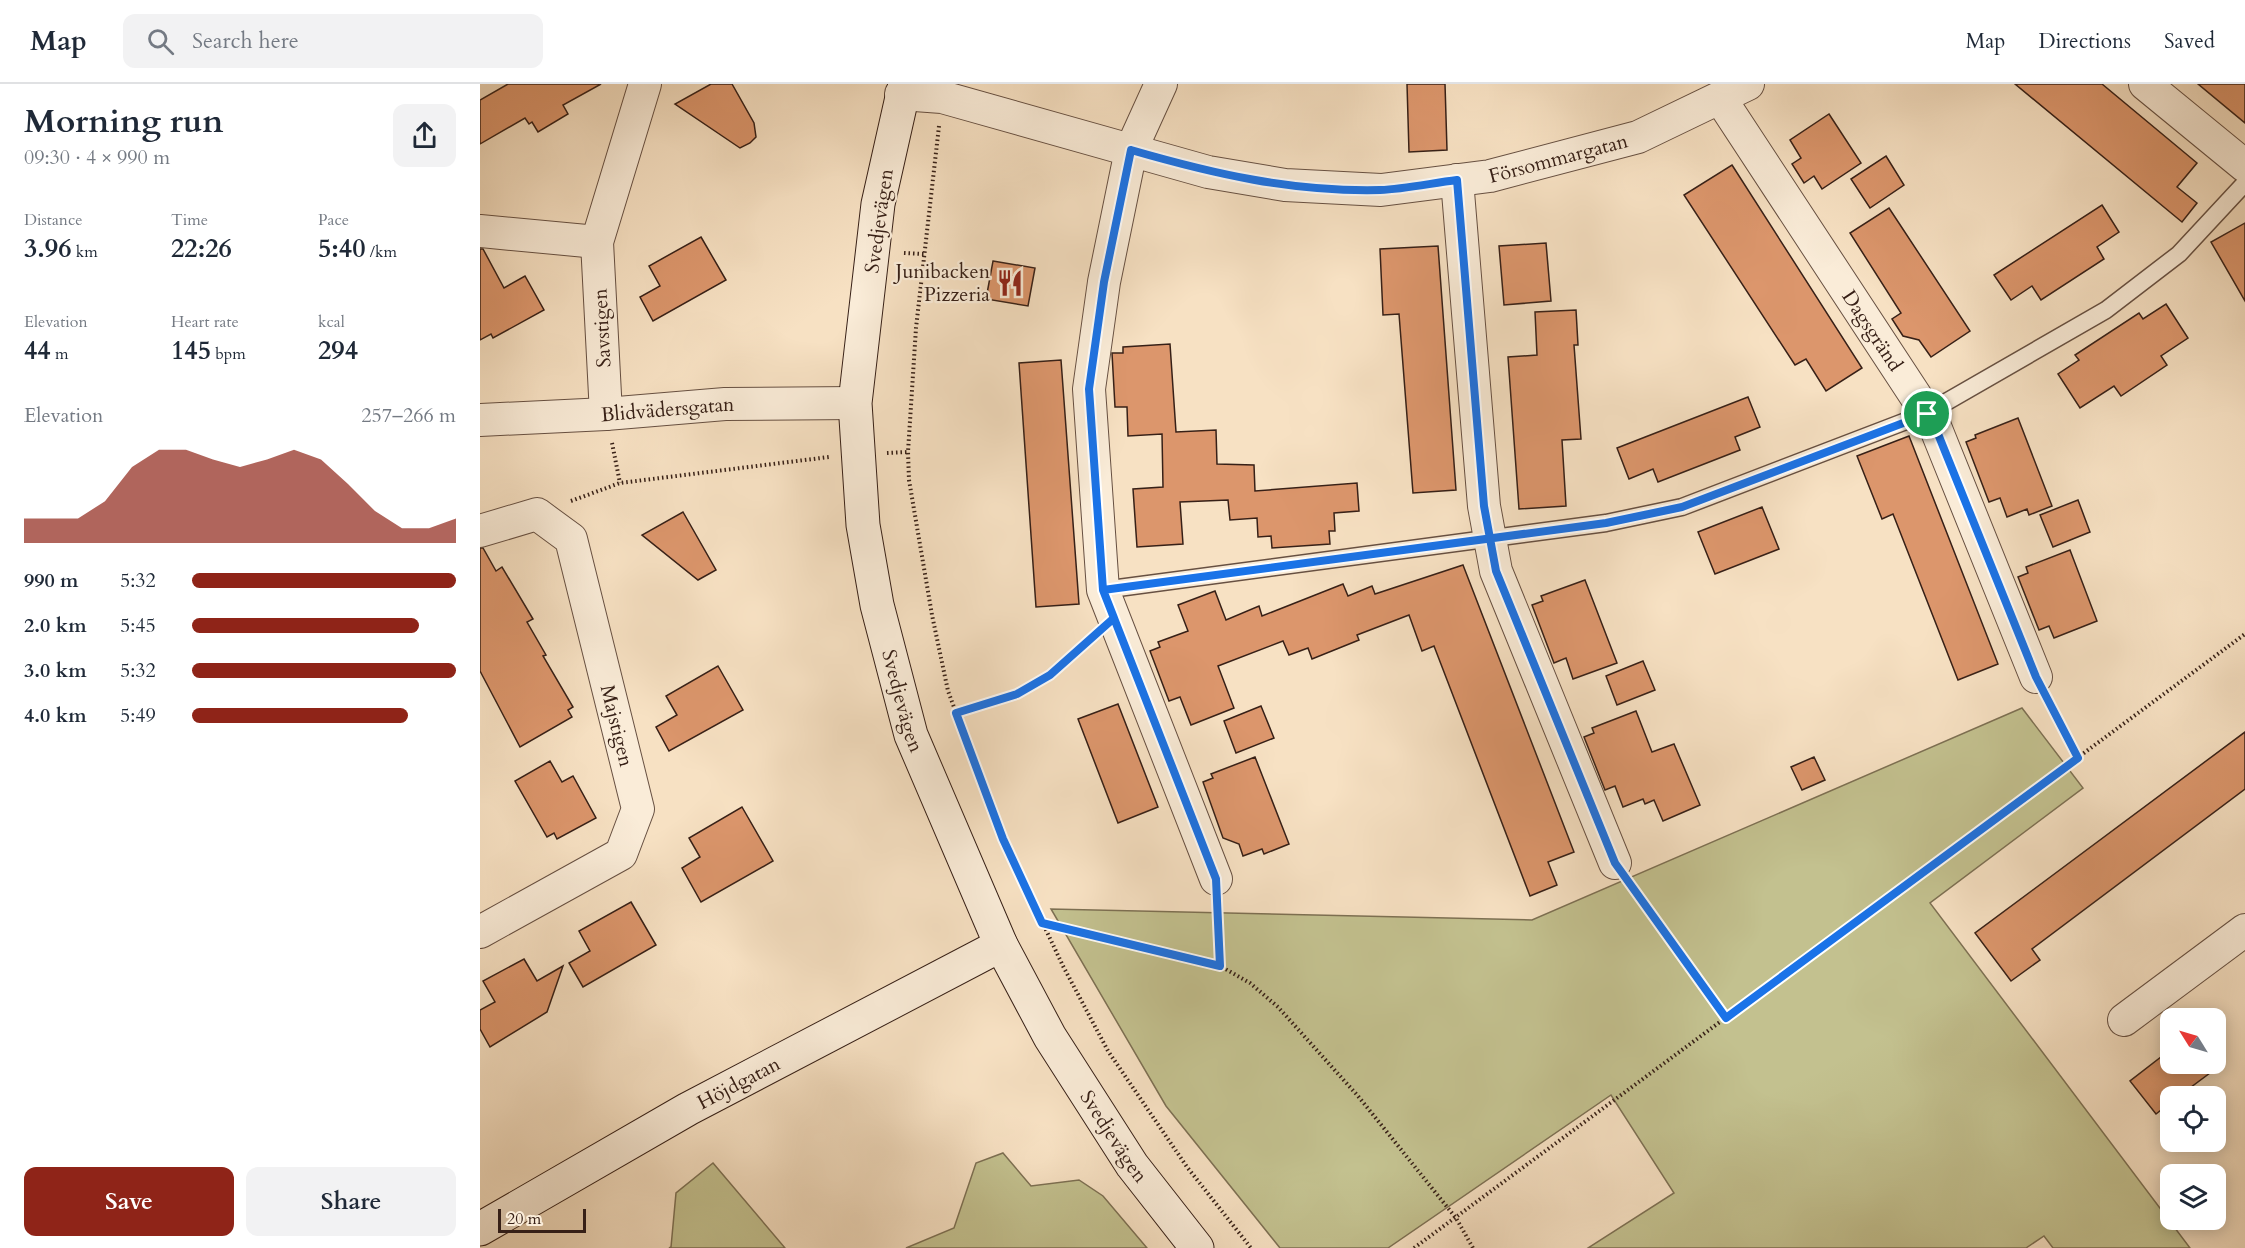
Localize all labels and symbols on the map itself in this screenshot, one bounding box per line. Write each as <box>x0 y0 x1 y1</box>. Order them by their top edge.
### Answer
street label: Försommargatan <box>1485 127 1631 189</box>
street label: Svedjevägen <box>858 166 900 275</box>
place label: Junibacken Pizzeria <box>893 258 991 308</box>
restaurant icon: Junibacken Pizzeria <box>995 268 1025 298</box>
street label: Dagsgränd <box>1836 284 1909 377</box>
street label: Savstigen <box>586 287 618 368</box>
pin <box>1901 388 1952 439</box>
street label: Blidvädersgatan <box>600 390 735 428</box>
street label: Svedjevägen <box>876 647 931 757</box>
street label: Majstigen <box>594 682 641 770</box>
north arrow <box>2160 1008 2226 1074</box>
street label: Höjdgatan <box>692 1049 785 1115</box>
street label: Svedjevägen <box>1074 1085 1155 1189</box>
scale bar <box>498 1206 586 1234</box>

